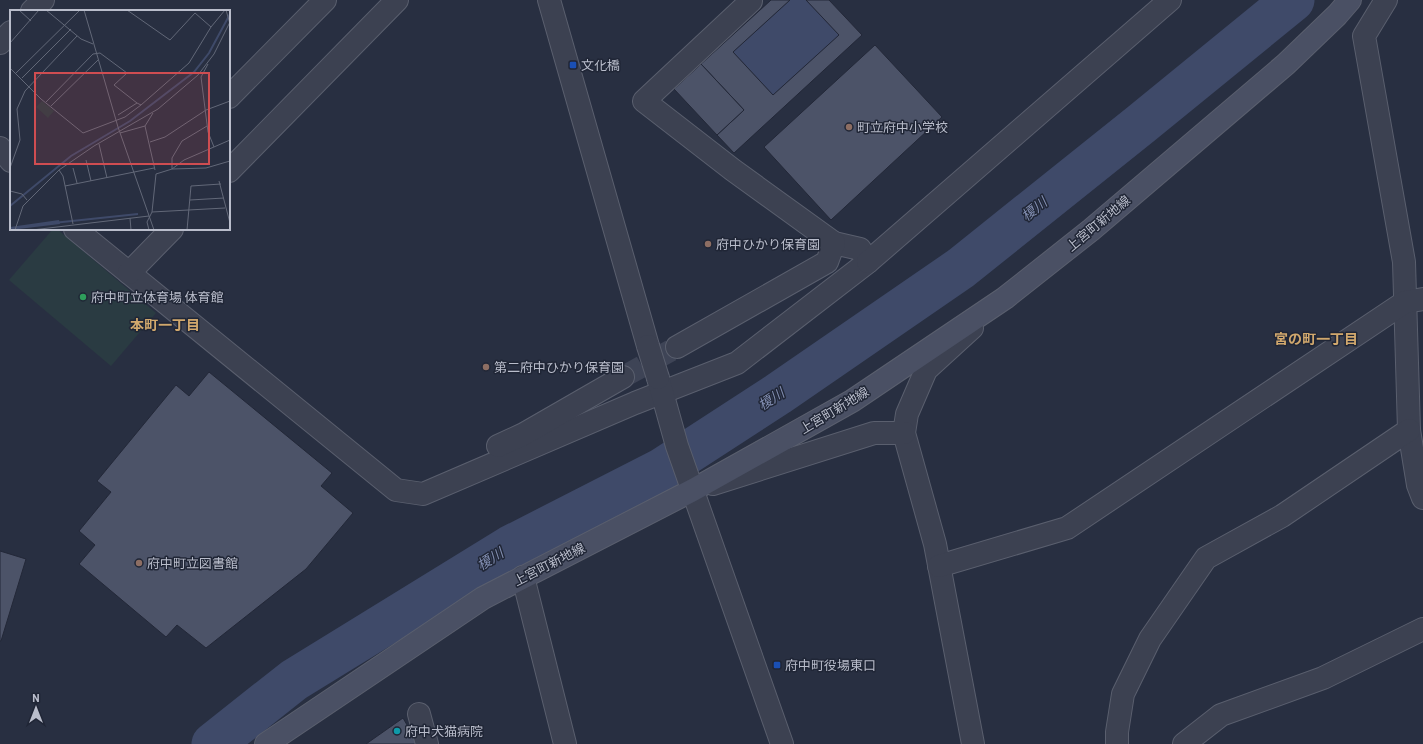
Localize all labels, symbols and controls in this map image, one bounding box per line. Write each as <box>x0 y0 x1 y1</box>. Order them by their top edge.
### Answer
inset map <box>10 10 230 230</box>
place label: 文化橋 <box>581 57 620 73</box>
marker: 文化橋 <box>568 60 578 70</box>
place label: 町立府中小学校 <box>857 119 948 135</box>
marker: 町立府中小学校 <box>844 122 854 132</box>
water label: 榎川 <box>1017 192 1051 224</box>
street label: 上宮町新地線 <box>1063 192 1133 254</box>
place label: 府中ひかり保育園 <box>716 236 820 252</box>
marker: 府中ひかり保育園 <box>703 239 713 249</box>
place label: 府中町立体育場 体育館 <box>91 289 224 305</box>
marker: 府中町立体育場 体育館 <box>78 292 88 302</box>
district label: 本町一丁目 <box>130 316 200 333</box>
district label: 宮の町一丁目 <box>1274 330 1358 347</box>
place label: 第二府中ひかり保育園 <box>494 359 624 375</box>
marker: 第二府中ひかり保育園 <box>481 362 491 372</box>
water label: 榎川 <box>754 383 789 413</box>
street label: 上宮町新地線 <box>796 383 872 437</box>
street label: 上宮町新地線 <box>511 539 587 589</box>
water label: 榎川 <box>473 543 508 573</box>
place label: 府中町立図書館 <box>147 555 238 571</box>
marker: 府中町立図書館 <box>134 558 144 568</box>
place label: 府中町役場東口 <box>785 657 876 673</box>
marker: 府中町役場東口 <box>772 660 782 670</box>
north arrow <box>16 688 56 728</box>
text: N <box>32 691 40 704</box>
place label: 府中犬猫病院 <box>405 723 483 739</box>
marker: 府中犬猫病院 <box>392 726 402 736</box>

